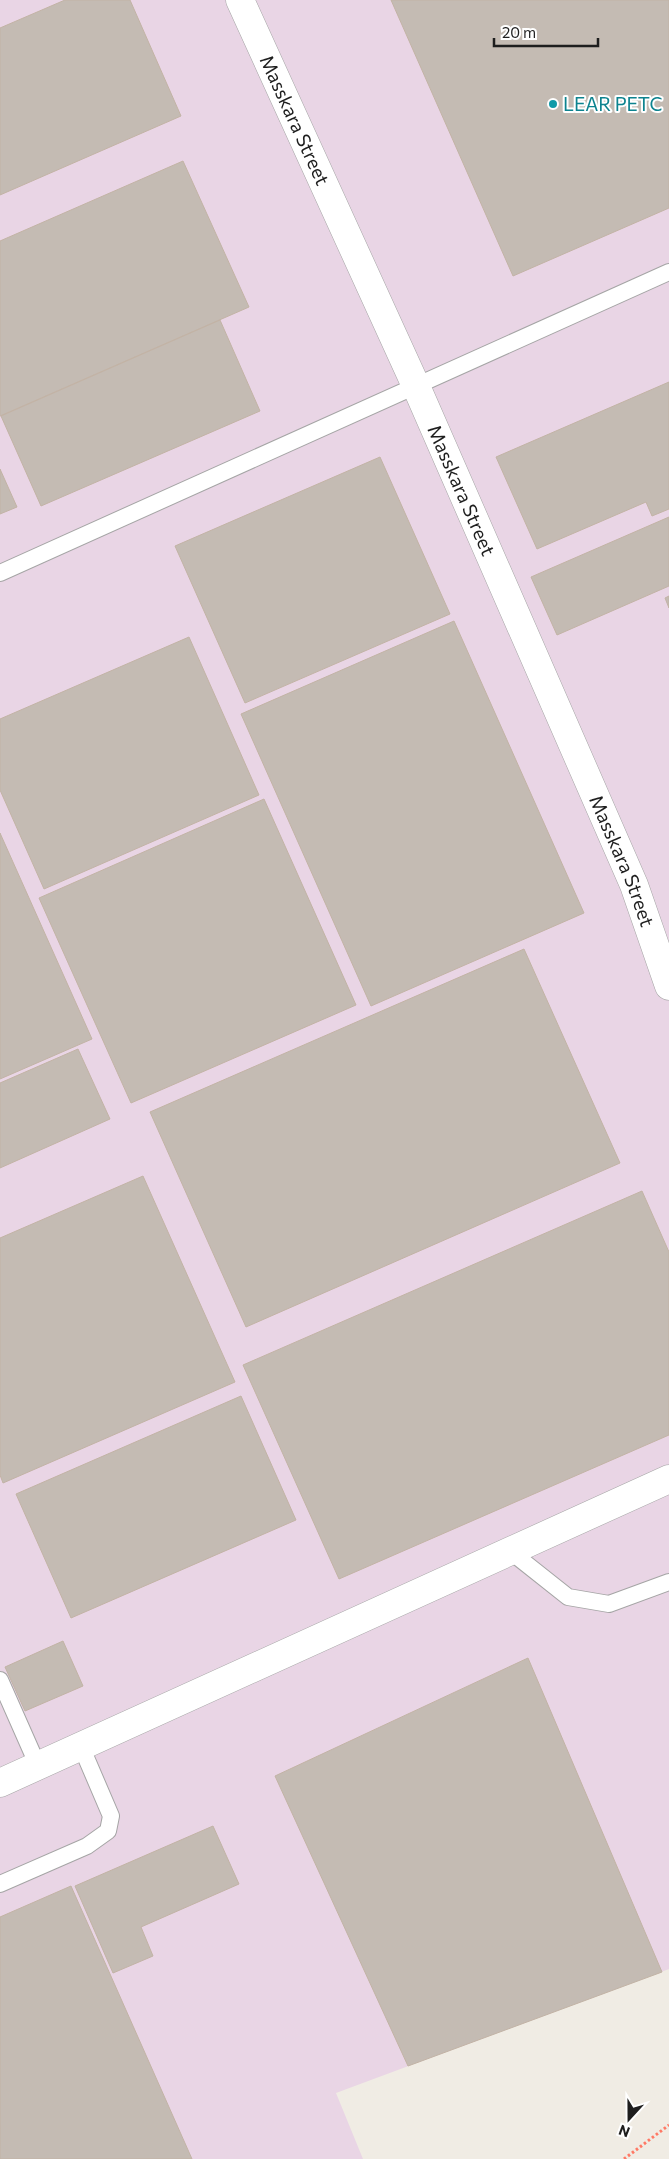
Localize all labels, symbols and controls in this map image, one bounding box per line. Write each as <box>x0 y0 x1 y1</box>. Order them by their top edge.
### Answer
scale bar <box>494 15 598 47</box>
text: 20 m <box>502 23 536 41</box>
street label: Masskara Street <box>256 51 335 189</box>
place label: LEAR PETC <box>563 92 662 115</box>
marker: LEAR PETC <box>547 98 559 110</box>
street label: Masskara Street <box>423 421 501 559</box>
street label: Masskara Street <box>585 791 660 930</box>
north arrow <box>604 2094 654 2144</box>
text: N <box>616 2122 632 2141</box>

